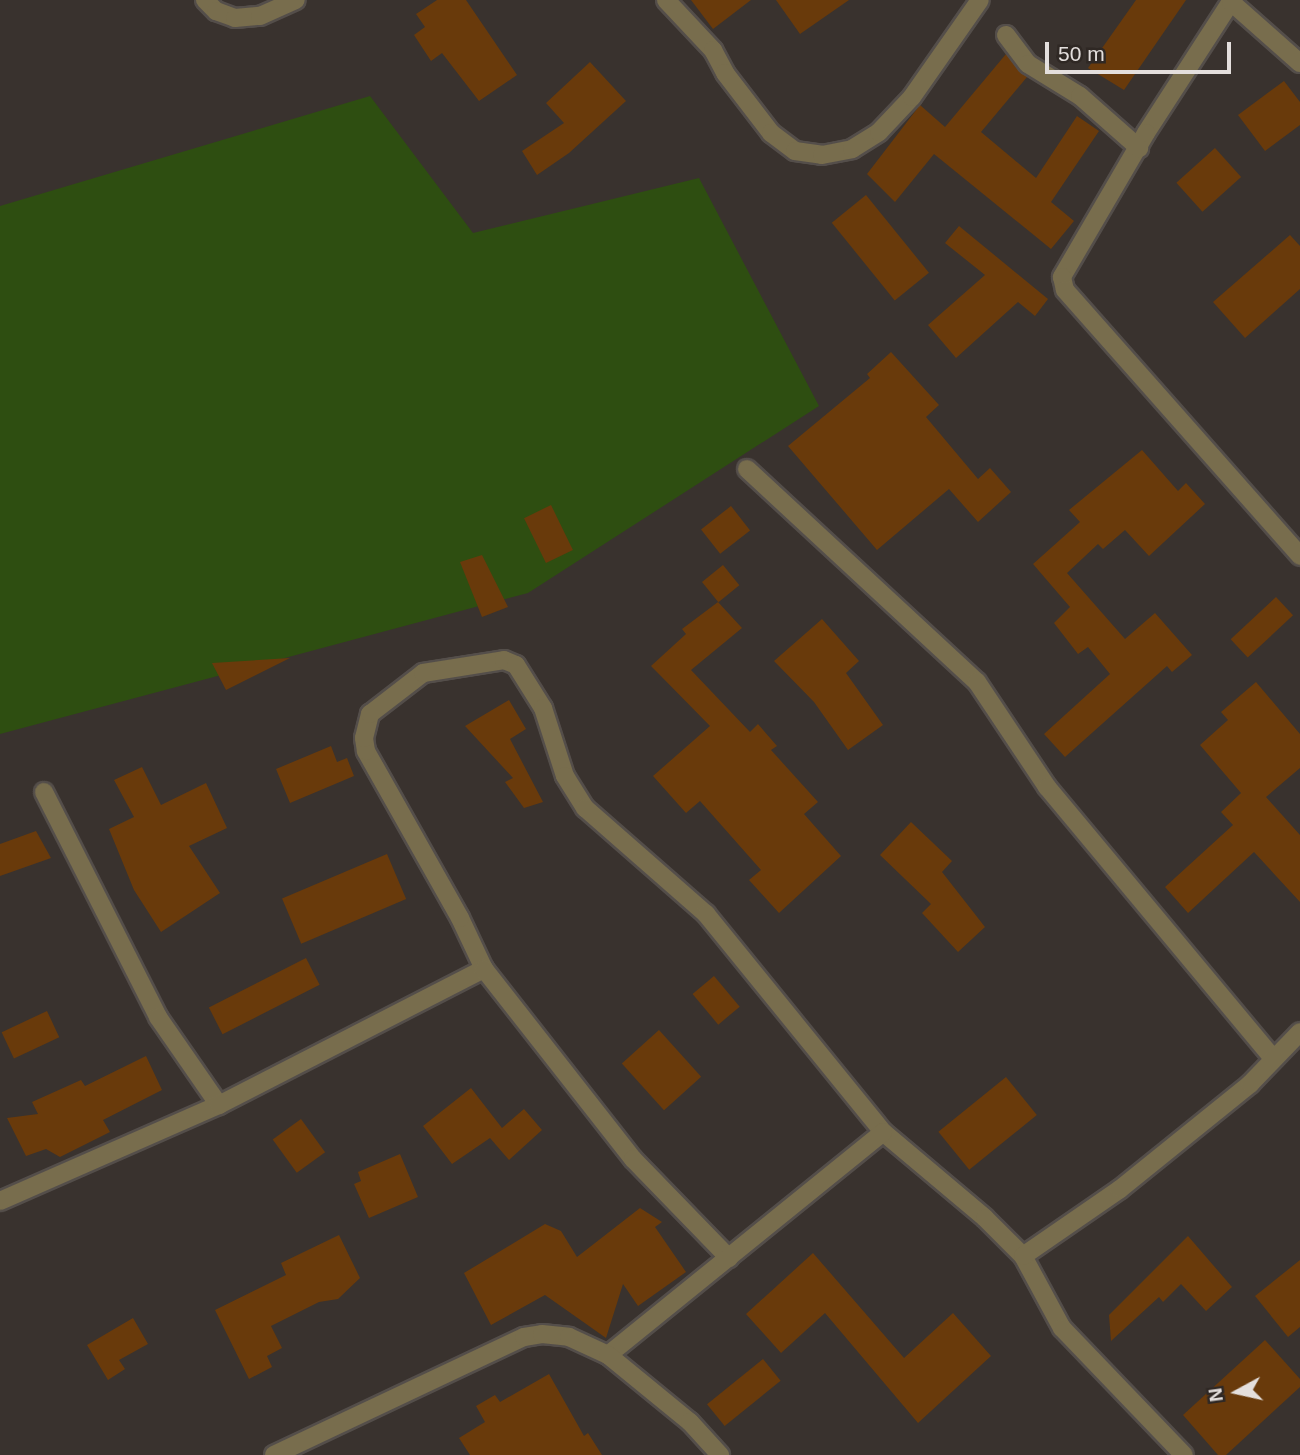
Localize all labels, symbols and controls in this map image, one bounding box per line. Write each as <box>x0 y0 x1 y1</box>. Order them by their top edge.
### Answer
scale bar <box>1048 28 1234 72</box>
text: 50 m <box>1058 42 1105 65</box>
north arrow <box>1202 1357 1272 1427</box>
text: N <box>1204 1387 1227 1403</box>

